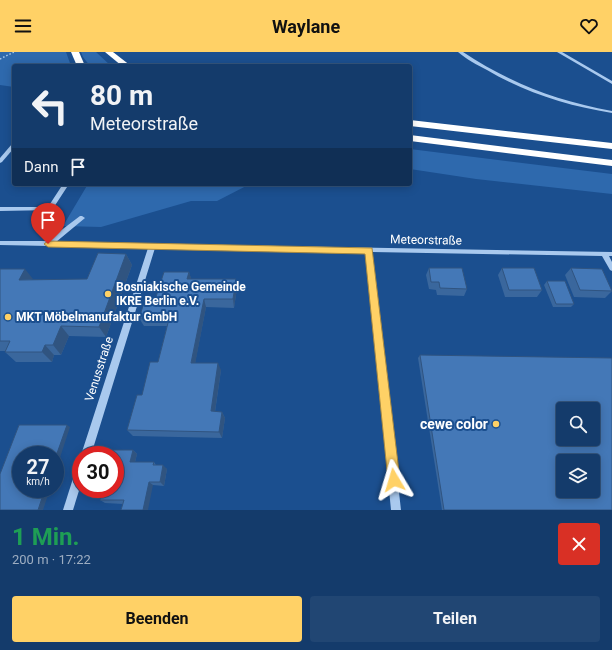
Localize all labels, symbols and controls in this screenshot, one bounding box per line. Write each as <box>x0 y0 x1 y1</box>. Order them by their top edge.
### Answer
icon: menu <box>12 15 34 37</box>
icon: heart <box>578 15 600 37</box>
text: Waylane <box>272 16 340 37</box>
text: 80 m <box>90 79 153 112</box>
icon: left <box>24 80 76 132</box>
text: Meteorstraße <box>90 113 198 134</box>
icon: arrive <box>67 156 89 178</box>
text: Dann <box>24 158 59 176</box>
pin <box>31 203 65 244</box>
icon: arrive <box>37 209 59 231</box>
street label: Meteorstraße <box>390 232 462 248</box>
place label: Bosniakische Gemeinde IKRE Berlin e.V. <box>116 280 246 308</box>
marker: Bosniakische Gemeinde IKRE Berlin e.V. <box>103 289 113 299</box>
place label: MKT Möbelmanufaktur GmbH <box>16 310 177 324</box>
marker: MKT Möbelmanufaktur GmbH <box>3 312 13 322</box>
street label: Venusstraße <box>82 335 116 403</box>
map controls <box>556 402 600 498</box>
button: search <box>556 402 600 446</box>
place label: cewe color <box>420 416 488 432</box>
marker: cewe color <box>491 419 501 429</box>
speed limit sign: 30 <box>72 446 124 498</box>
button: layers <box>556 454 600 498</box>
text: 27 <box>27 455 49 479</box>
position arrow <box>373 459 415 501</box>
text: km/h <box>26 476 50 487</box>
text: 1 Min. <box>12 523 80 551</box>
button: close <box>558 523 600 565</box>
text: 200 m · 17:22 <box>12 552 91 567</box>
button: Beenden <box>12 596 302 642</box>
button: Teilen <box>310 596 600 642</box>

